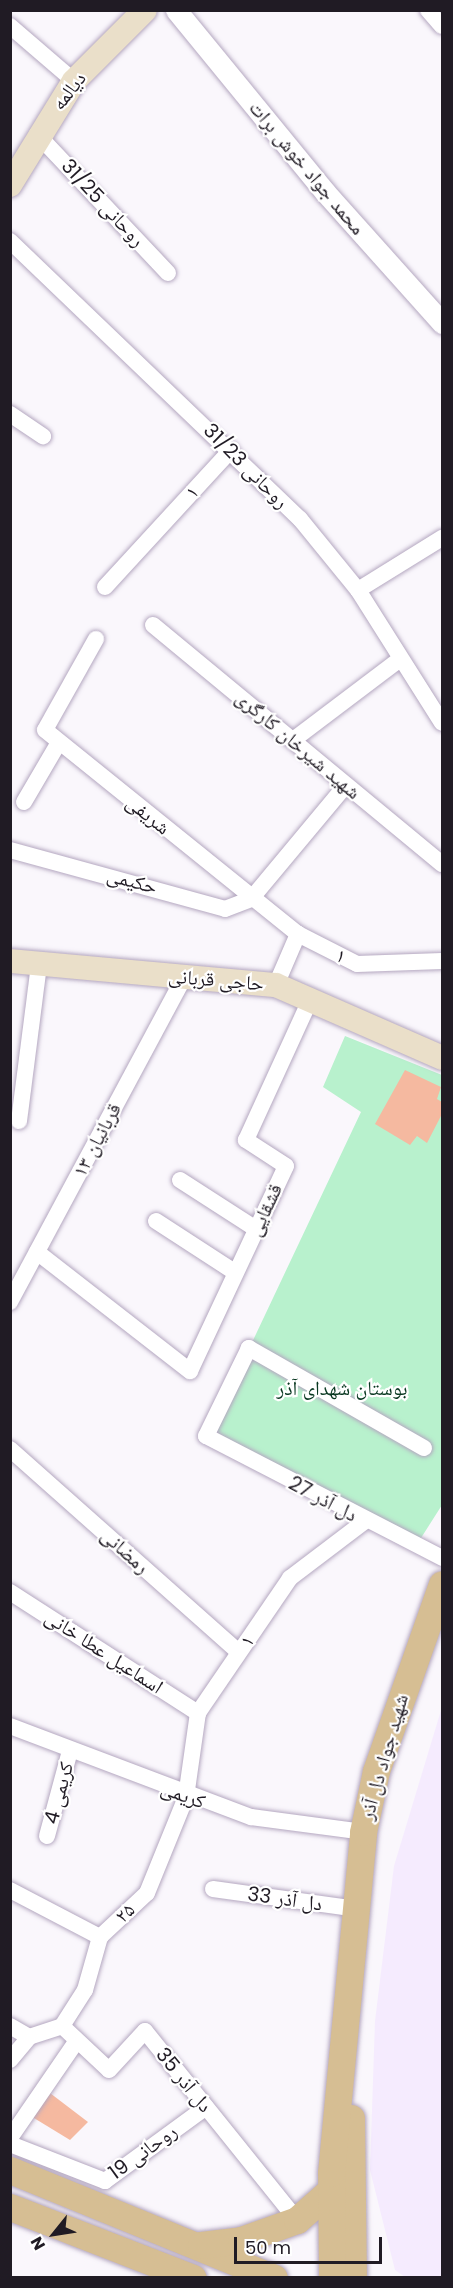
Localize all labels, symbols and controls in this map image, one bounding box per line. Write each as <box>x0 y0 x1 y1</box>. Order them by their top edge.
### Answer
street label: دیالمه <box>47 67 91 115</box>
street label: محمد جواد خوش برات <box>244 96 370 240</box>
street label: روحانی 31/25 <box>56 154 150 252</box>
street label: روحانی 31/23 <box>198 418 294 514</box>
street label: ۱ <box>180 481 204 503</box>
street label: شهید شیرخان کارگری <box>231 686 365 804</box>
street label: شریفی <box>121 790 175 840</box>
street label: حکیمی <box>104 863 160 899</box>
street label: ۱ <box>332 943 350 969</box>
street label: حاجی قربانی <box>167 964 265 996</box>
street label: ۱۳ قربانیان <box>68 1099 126 1181</box>
street label: قشقایی <box>242 1180 288 1240</box>
park label: بوستان شهدای آذر <box>277 1376 407 1400</box>
street label: دل آذر 27 <box>285 1471 361 1527</box>
street label: رمضانی <box>96 1523 154 1579</box>
street label: اسماعیل عطا خانی <box>41 1605 167 1699</box>
street label: ۱ <box>235 1631 259 1651</box>
street label: شهید جواد دل آذر <box>355 1691 413 1823</box>
street label: کریمی 4 <box>39 1759 79 1827</box>
street label: کریمی <box>158 1776 208 1814</box>
street label: دل آذر 33 <box>246 1882 324 1916</box>
street label: ۲۵ <box>110 1898 140 1928</box>
street label: دل آذر 35 <box>151 2043 217 2117</box>
street label: روحانی 19 <box>104 2119 182 2185</box>
north arrow <box>24 2204 84 2264</box>
scale bar <box>237 2225 386 2263</box>
text: N <box>25 2232 51 2254</box>
text: 50 m <box>245 2235 291 2260</box>

